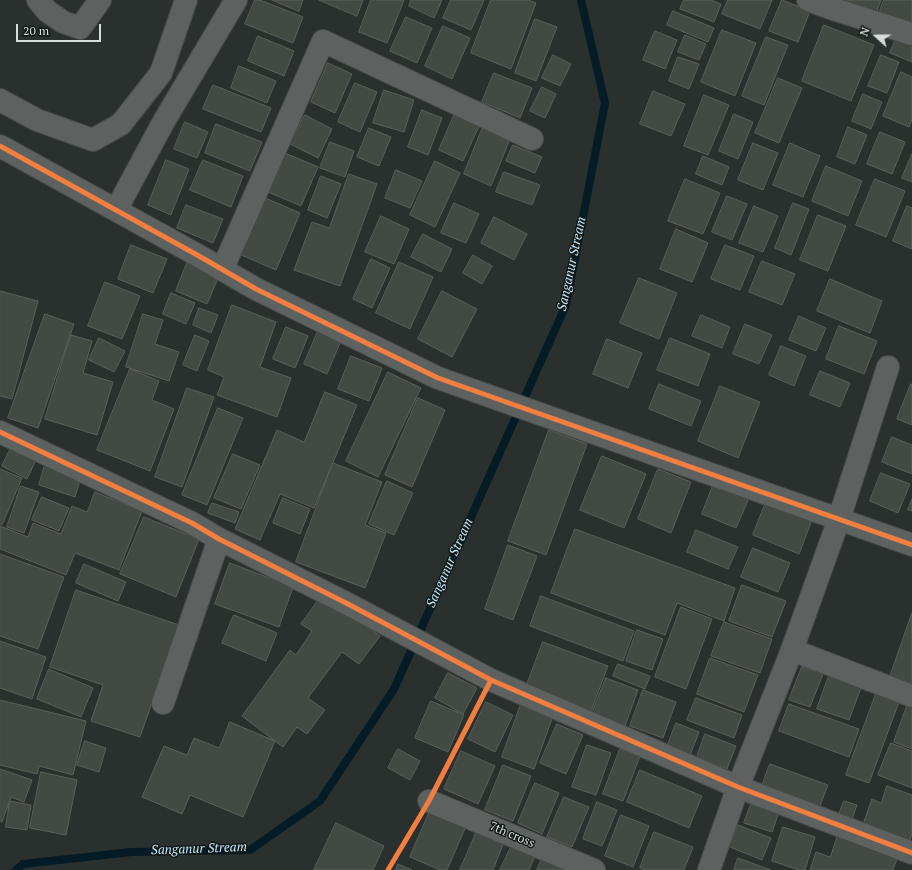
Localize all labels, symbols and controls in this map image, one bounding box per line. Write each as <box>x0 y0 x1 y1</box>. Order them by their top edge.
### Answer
scale bar <box>18 16 103 42</box>
north arrow <box>856 16 896 56</box>
text: 20 m <box>23 23 49 38</box>
text: N <box>857 25 873 38</box>
water label: Sanganur Stream <box>554 215 590 313</box>
water label: Sanganur Stream <box>423 516 477 610</box>
street label: 7th cross <box>487 819 537 851</box>
water label: Sanganur Stream <box>151 840 247 858</box>

